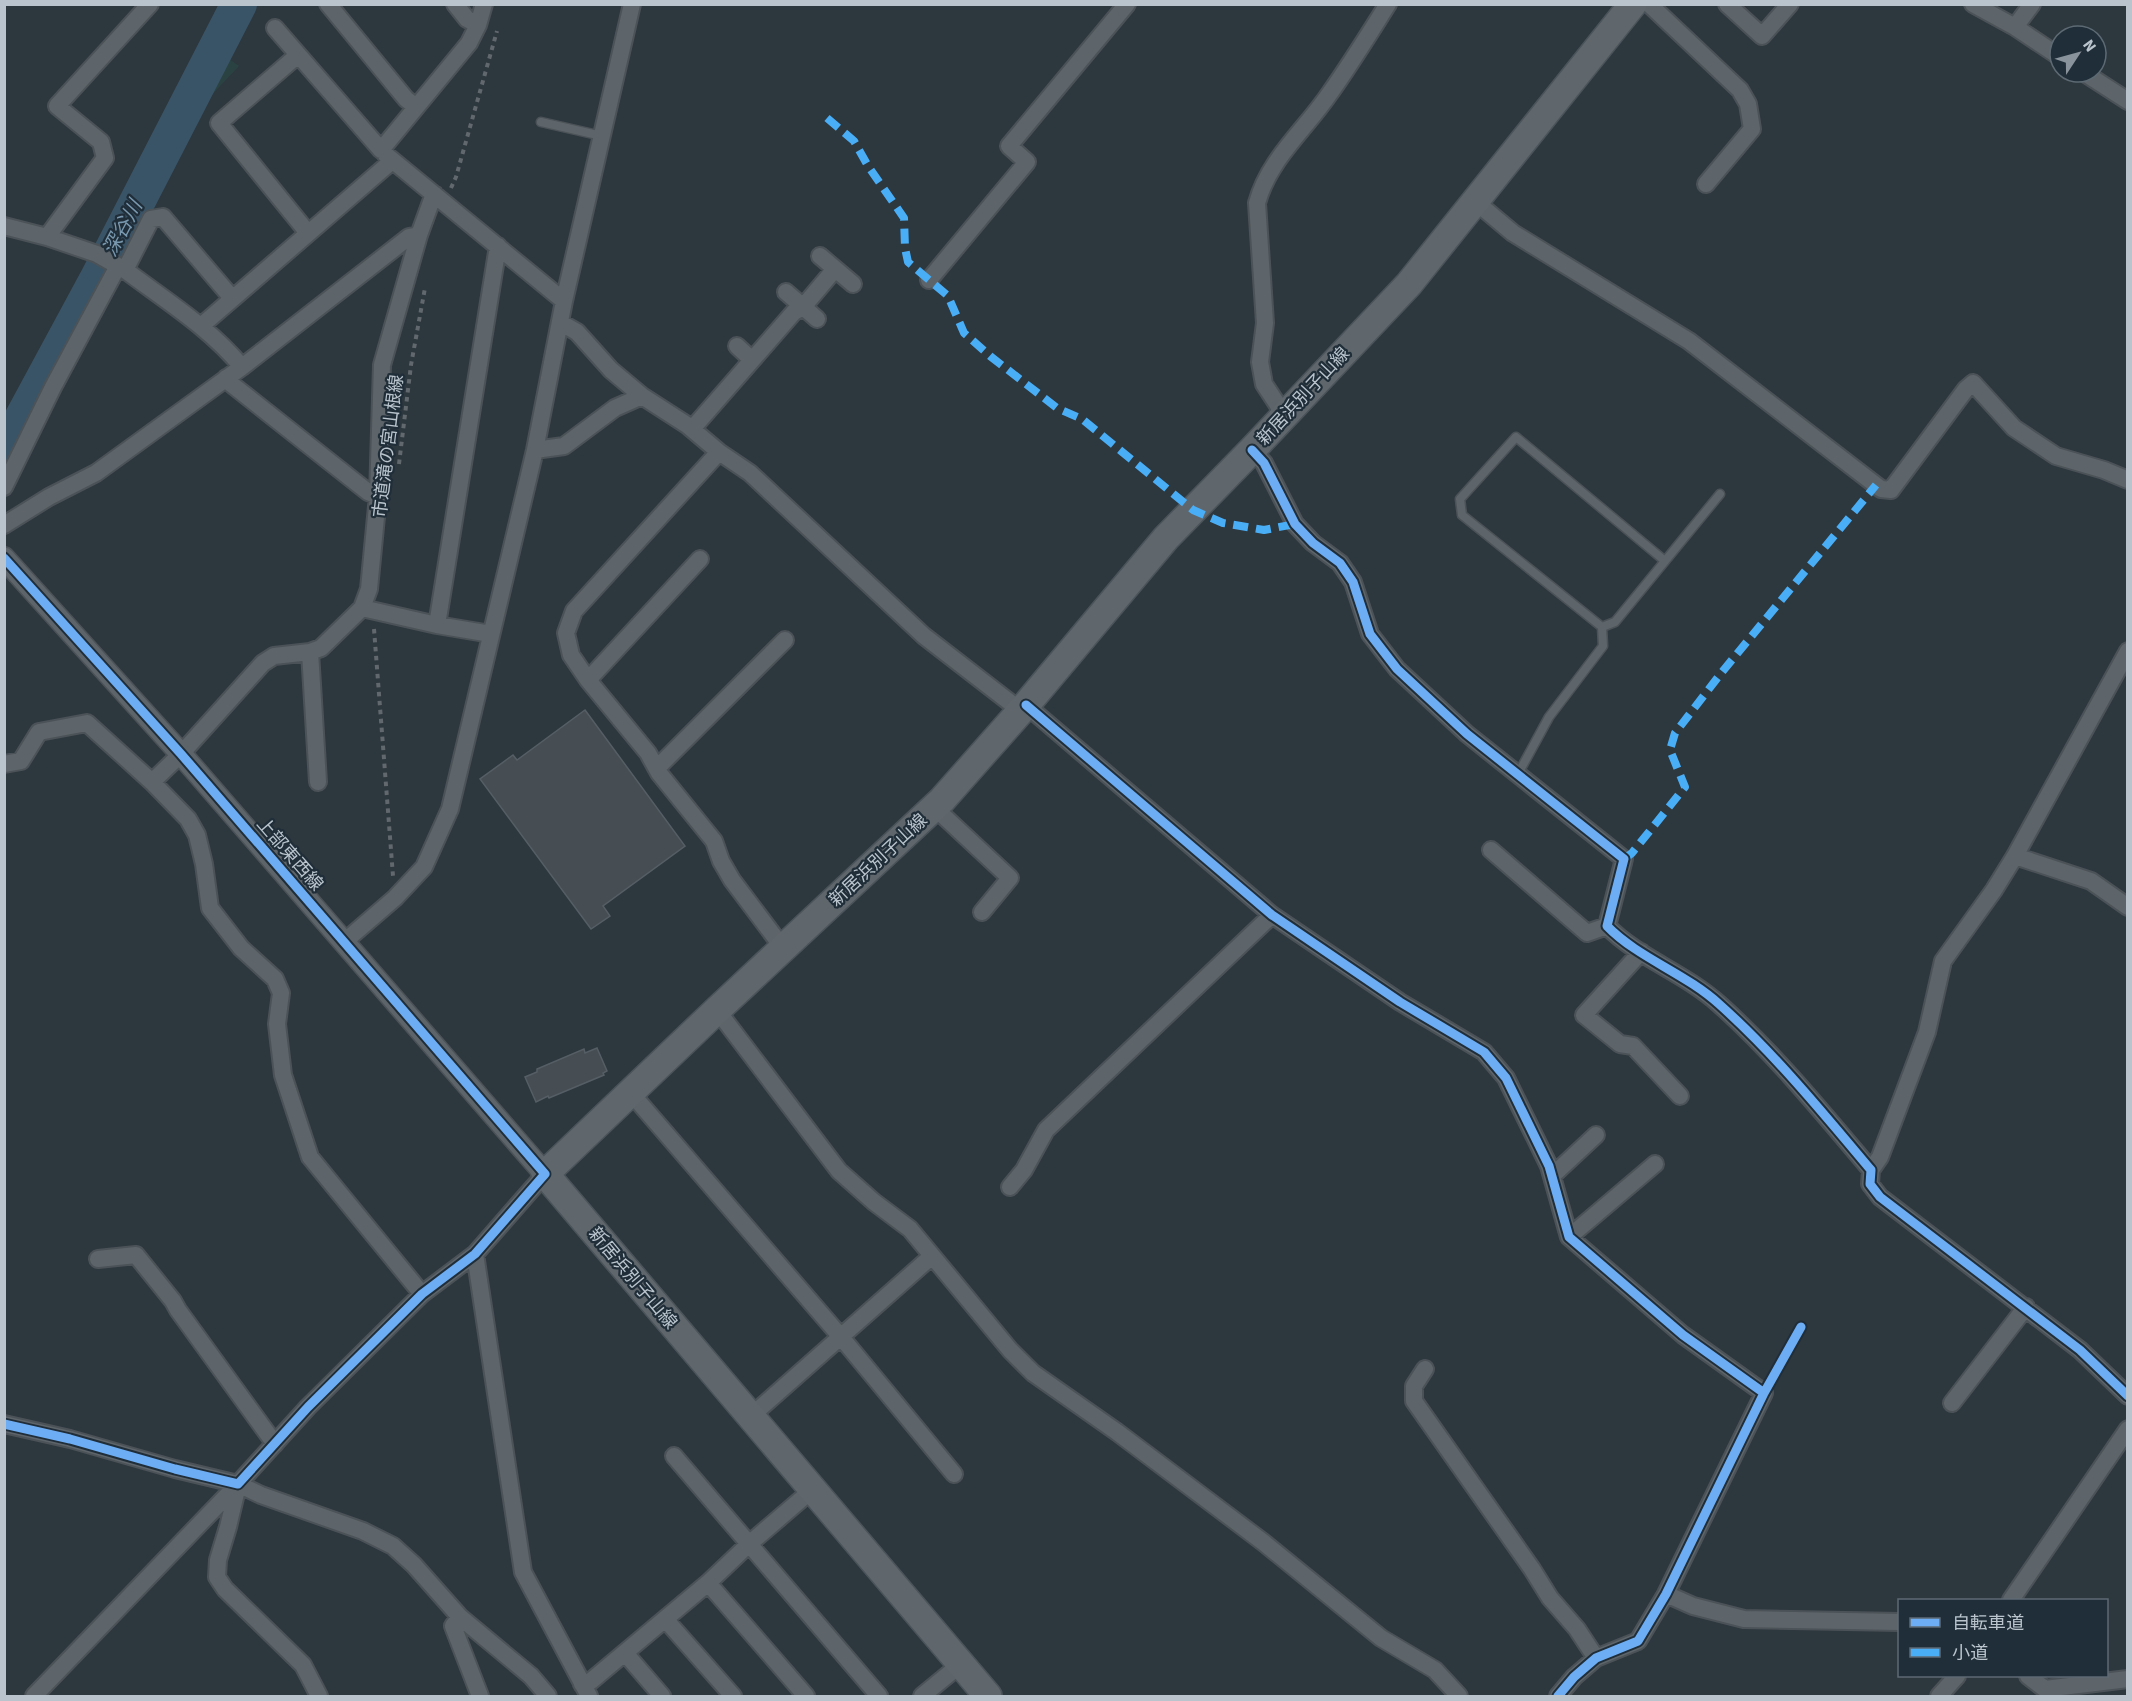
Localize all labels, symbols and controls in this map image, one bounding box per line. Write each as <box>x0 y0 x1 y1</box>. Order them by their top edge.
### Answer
north arrow <box>2048 24 2108 84</box>
text: N <box>2077 35 2101 57</box>
water label: 深谷川 <box>96 194 150 262</box>
street label: 新居浜別子山線 <box>1251 342 1355 451</box>
street label: 市道滝の宮山根線 <box>367 373 410 519</box>
street label: 新居浜別子山線 <box>824 808 933 912</box>
street label: 上部東西線 <box>251 812 329 896</box>
street label: 新居浜別子山線 <box>583 1222 683 1335</box>
legend <box>1898 1599 2108 1677</box>
text: 自転車道 <box>1952 1611 2024 1636</box>
text: 小道 <box>1952 1641 1988 1666</box>

